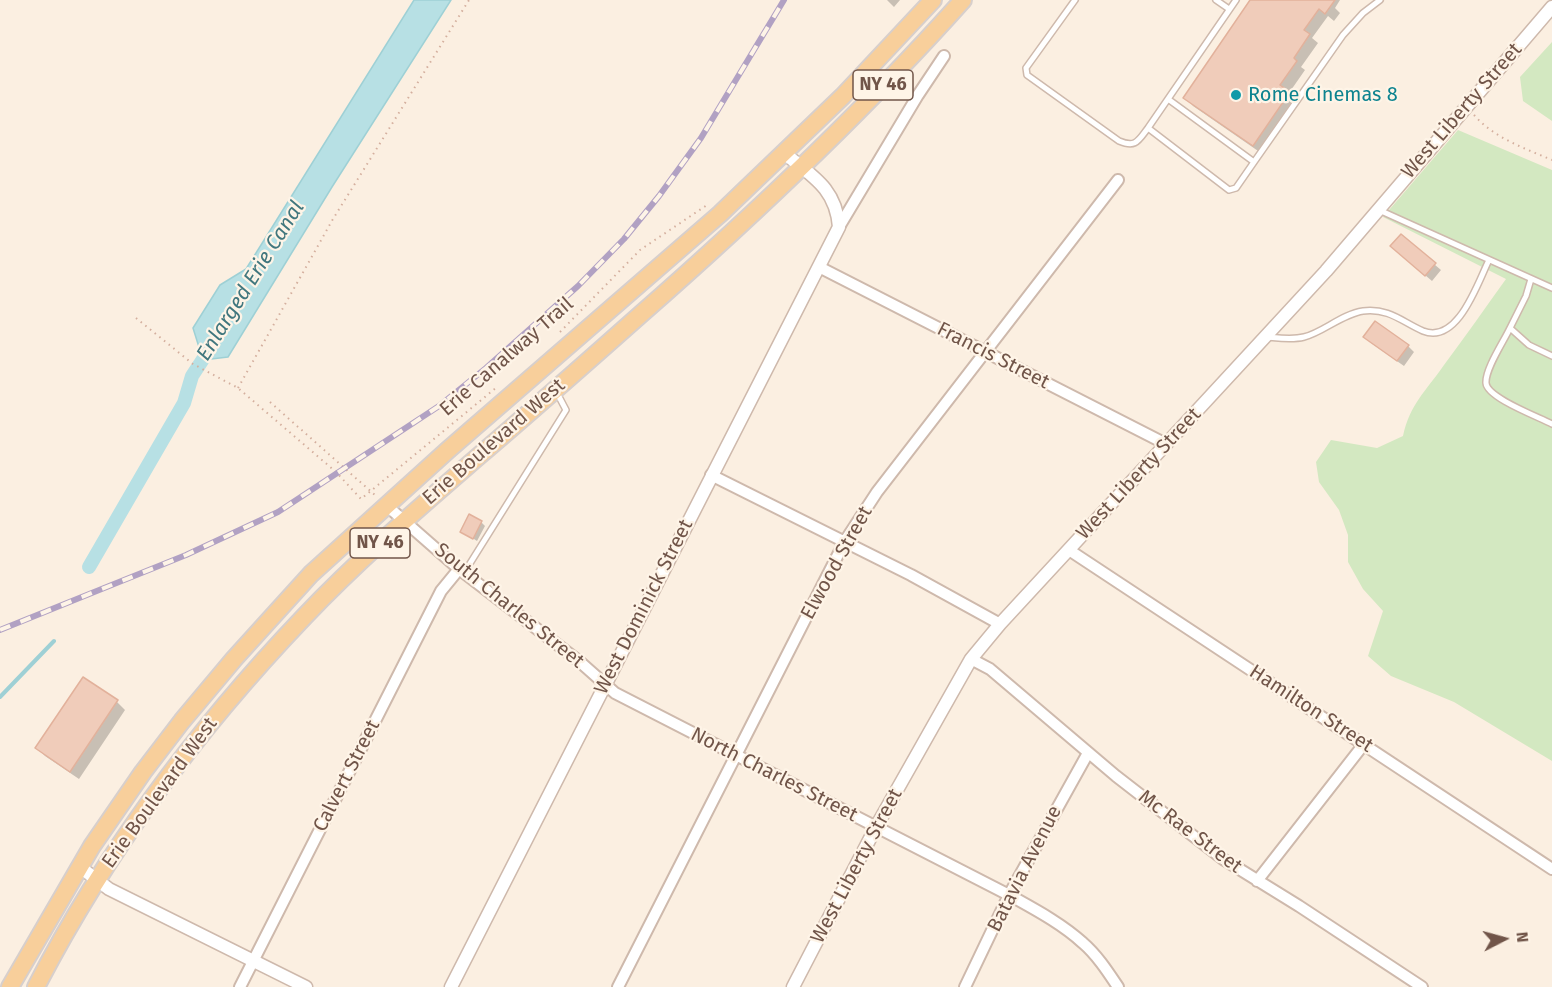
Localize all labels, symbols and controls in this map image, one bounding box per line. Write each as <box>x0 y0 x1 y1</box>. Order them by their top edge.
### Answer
street label: West Liberty Street <box>1397 38 1527 184</box>
road number: NY 46 <box>853 70 913 100</box>
place label: Rome Cinemas 8 <box>1248 83 1398 107</box>
marker: Rome Cinemas 8 <box>1229 88 1243 102</box>
water label: Enlarged Erie Canal <box>192 197 310 365</box>
street label: Erie Canalway Trail <box>435 292 579 422</box>
street label: Francis Street <box>933 317 1053 395</box>
street label: Erie Boulevard West <box>418 374 570 510</box>
street label: West Liberty Street <box>1072 403 1206 545</box>
street label: Elwood Street <box>796 502 878 624</box>
street label: West Dominick Street <box>589 516 699 698</box>
road number: NY 46 <box>350 528 410 558</box>
street label: South Charles Street <box>429 538 589 674</box>
street label: Hamilton Street <box>1244 660 1378 758</box>
street label: Erie Boulevard West <box>97 713 223 873</box>
street label: Calvert Street <box>309 716 385 836</box>
street label: North Charles Street <box>686 722 862 828</box>
street label: West Liberty Street <box>806 785 908 947</box>
street label: Mc Rae Street <box>1133 785 1247 879</box>
street label: Batavia Avenue <box>983 802 1067 936</box>
north arrow <box>1474 909 1534 969</box>
text: N <box>1512 931 1532 943</box>

